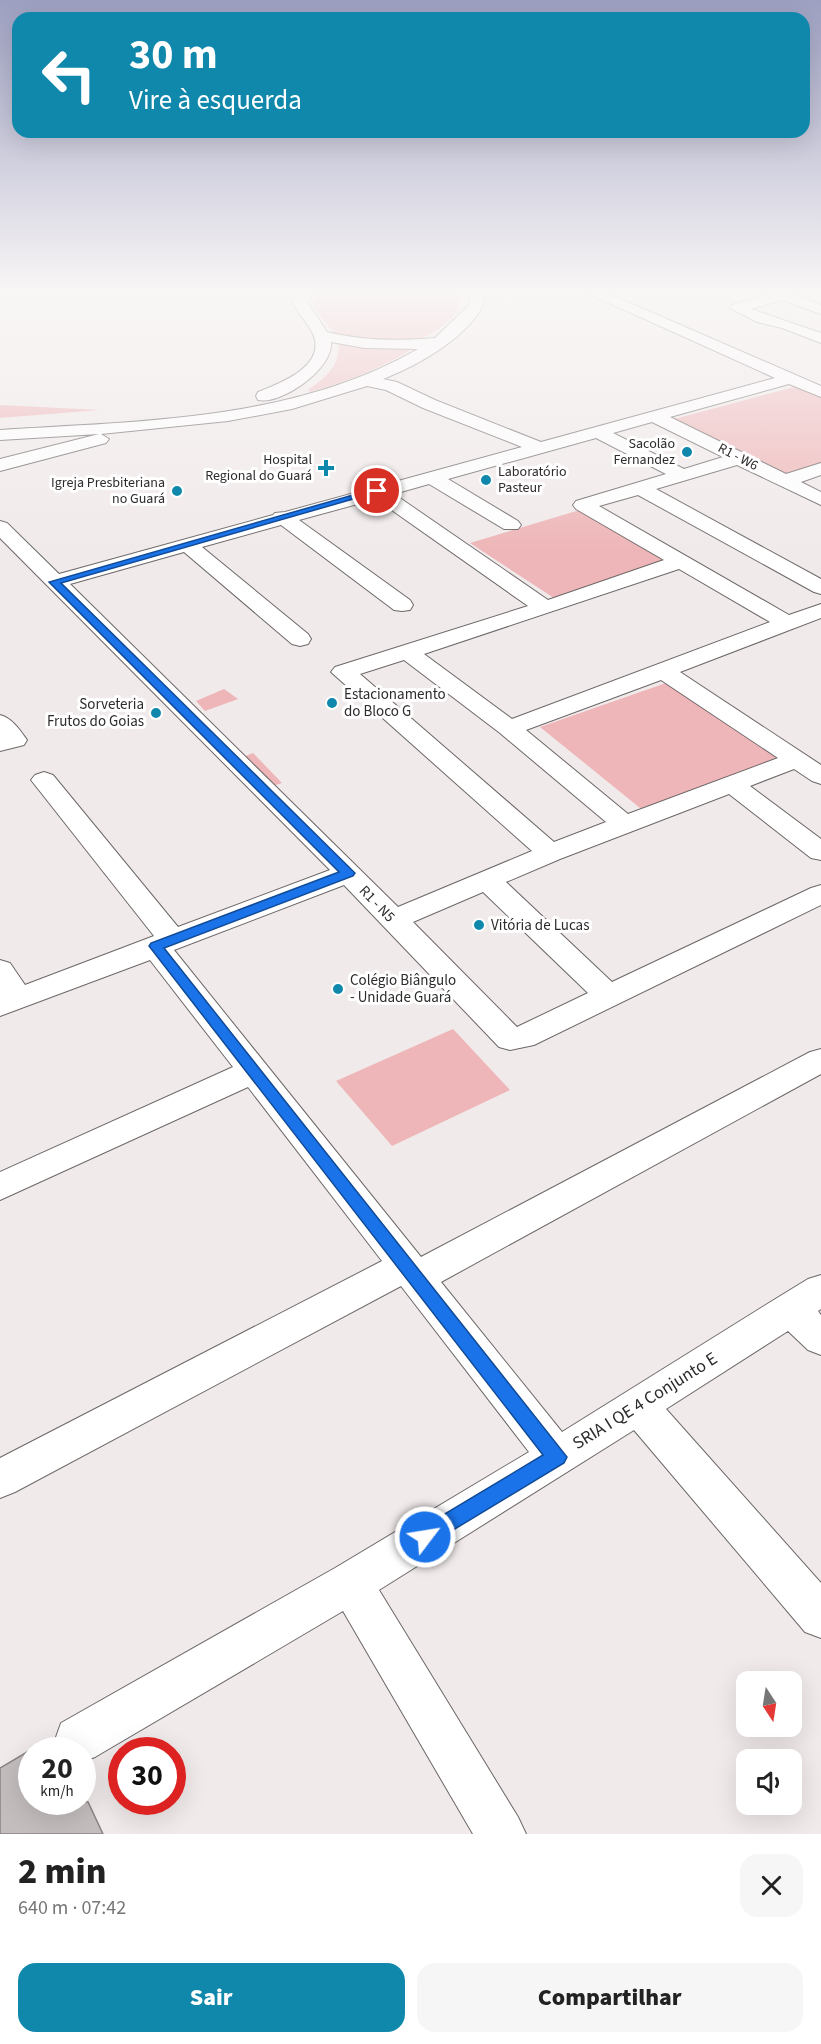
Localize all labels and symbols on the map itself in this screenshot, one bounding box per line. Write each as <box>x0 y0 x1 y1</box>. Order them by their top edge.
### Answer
place label: Sacolão Fernandez <box>613 434 675 470</box>
street label: R1 - W6 <box>714 438 762 476</box>
marker: Sacolão Fernandez <box>680 445 694 459</box>
place label: Hospital Regional do Guará <box>205 450 312 486</box>
marker: Hospital Regional do Guará <box>317 459 335 477</box>
place label: Laboratório Pasteur <box>498 462 567 498</box>
pin <box>351 465 402 516</box>
place label: Igreja Presbiteriana no Guará <box>51 473 165 509</box>
marker: Laboratório Pasteur <box>479 473 493 487</box>
marker: Igreja Presbiteriana no Guará <box>170 484 184 498</box>
place label: Estacionamento do Bloco G <box>344 684 446 722</box>
place label: Sorveteria Frutos do Goias <box>47 694 144 732</box>
marker: Estacionamento do Bloco G <box>325 696 339 710</box>
marker: Sorveteria Frutos do Goias <box>149 706 163 720</box>
street label: R1 - N5 <box>354 881 400 927</box>
place label: Vitória de Lucas <box>491 915 589 936</box>
marker: Vitória de Lucas <box>472 918 486 932</box>
place label: Colégio Biângulo - Unidade Guará <box>350 970 456 1008</box>
marker: Colégio Biângulo - Unidade Guará <box>331 982 345 996</box>
street label: SRIA I QE 4 Conjunto E <box>568 1346 722 1456</box>
position arrow <box>393 1505 457 1569</box>
north arrow <box>736 1671 802 1737</box>
speed limit sign: 30 <box>108 1737 186 1815</box>

